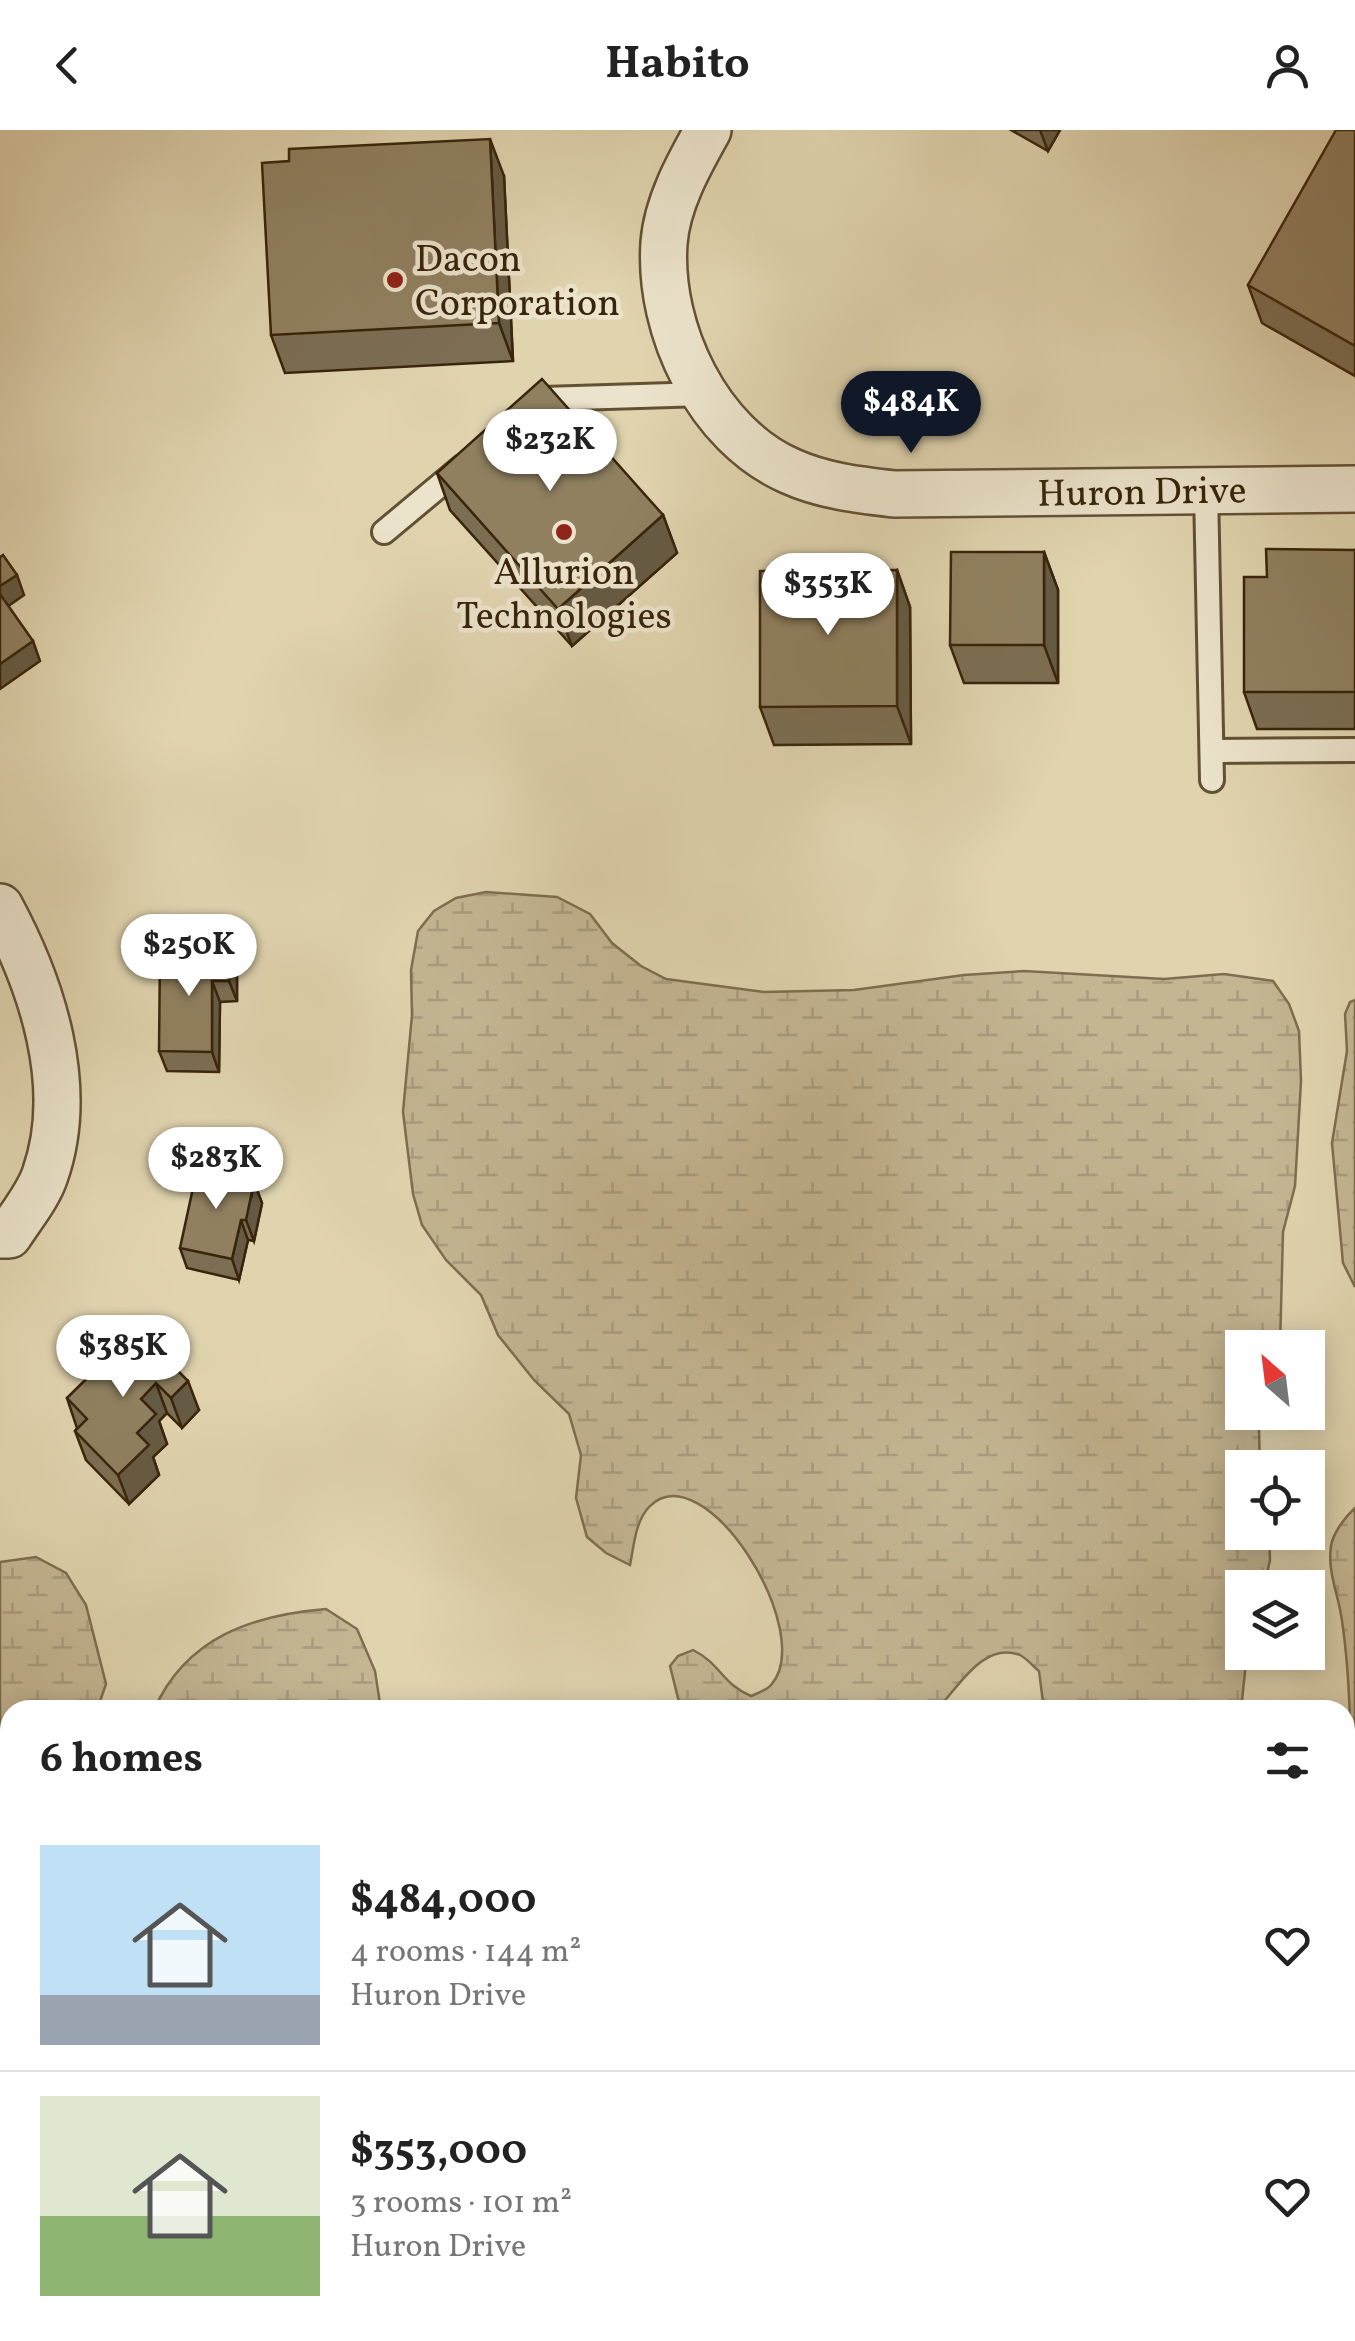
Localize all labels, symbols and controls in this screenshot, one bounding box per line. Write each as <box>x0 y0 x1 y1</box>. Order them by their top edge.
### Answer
text: Habito <box>605 34 750 97</box>
icon: back <box>40 38 95 93</box>
icon: person <box>1260 38 1315 93</box>
place label: Dacon Corporation <box>415 235 620 332</box>
marker: Dacon Corporation <box>384 269 406 291</box>
pin: $484K <box>841 371 981 456</box>
text: $484K <box>863 381 959 425</box>
pin: $232K <box>480 409 620 494</box>
text: $232K <box>505 419 595 463</box>
street label: Huron Drive <box>1037 466 1247 523</box>
marker: Allurion Technologies <box>553 521 575 543</box>
place label: Allurion Technologies <box>456 548 672 645</box>
pin: $353K <box>758 553 898 638</box>
text: $353K <box>783 563 873 607</box>
pin: $250K <box>119 914 259 999</box>
text: $250K <box>143 924 235 968</box>
pin: $283K <box>146 1127 286 1212</box>
text: $283K <box>170 1137 262 1181</box>
pin: $385K <box>53 1315 193 1400</box>
text: $385K <box>78 1325 168 1369</box>
north arrow <box>1225 1330 1325 1430</box>
map controls <box>1225 1330 1325 1670</box>
button: locate <box>1225 1450 1325 1550</box>
button: layers <box>1225 1570 1325 1670</box>
text: 6 homes <box>40 1731 203 1790</box>
icon: filters <box>1260 1733 1315 1788</box>
text: $484,000 <box>350 1872 536 1931</box>
icon: home <box>120 1885 240 2005</box>
icon: heart <box>1260 1918 1315 1973</box>
text: 4 rooms · 144 m² <box>350 1931 581 1975</box>
text: Huron Drive <box>350 1975 526 2019</box>
text: $353,000 <box>350 2123 527 2182</box>
icon: home <box>120 2136 240 2256</box>
icon: heart <box>1260 2169 1315 2224</box>
text: 3 rooms · 101 m² <box>350 2182 572 2226</box>
text: Huron Drive <box>350 2226 526 2270</box>

